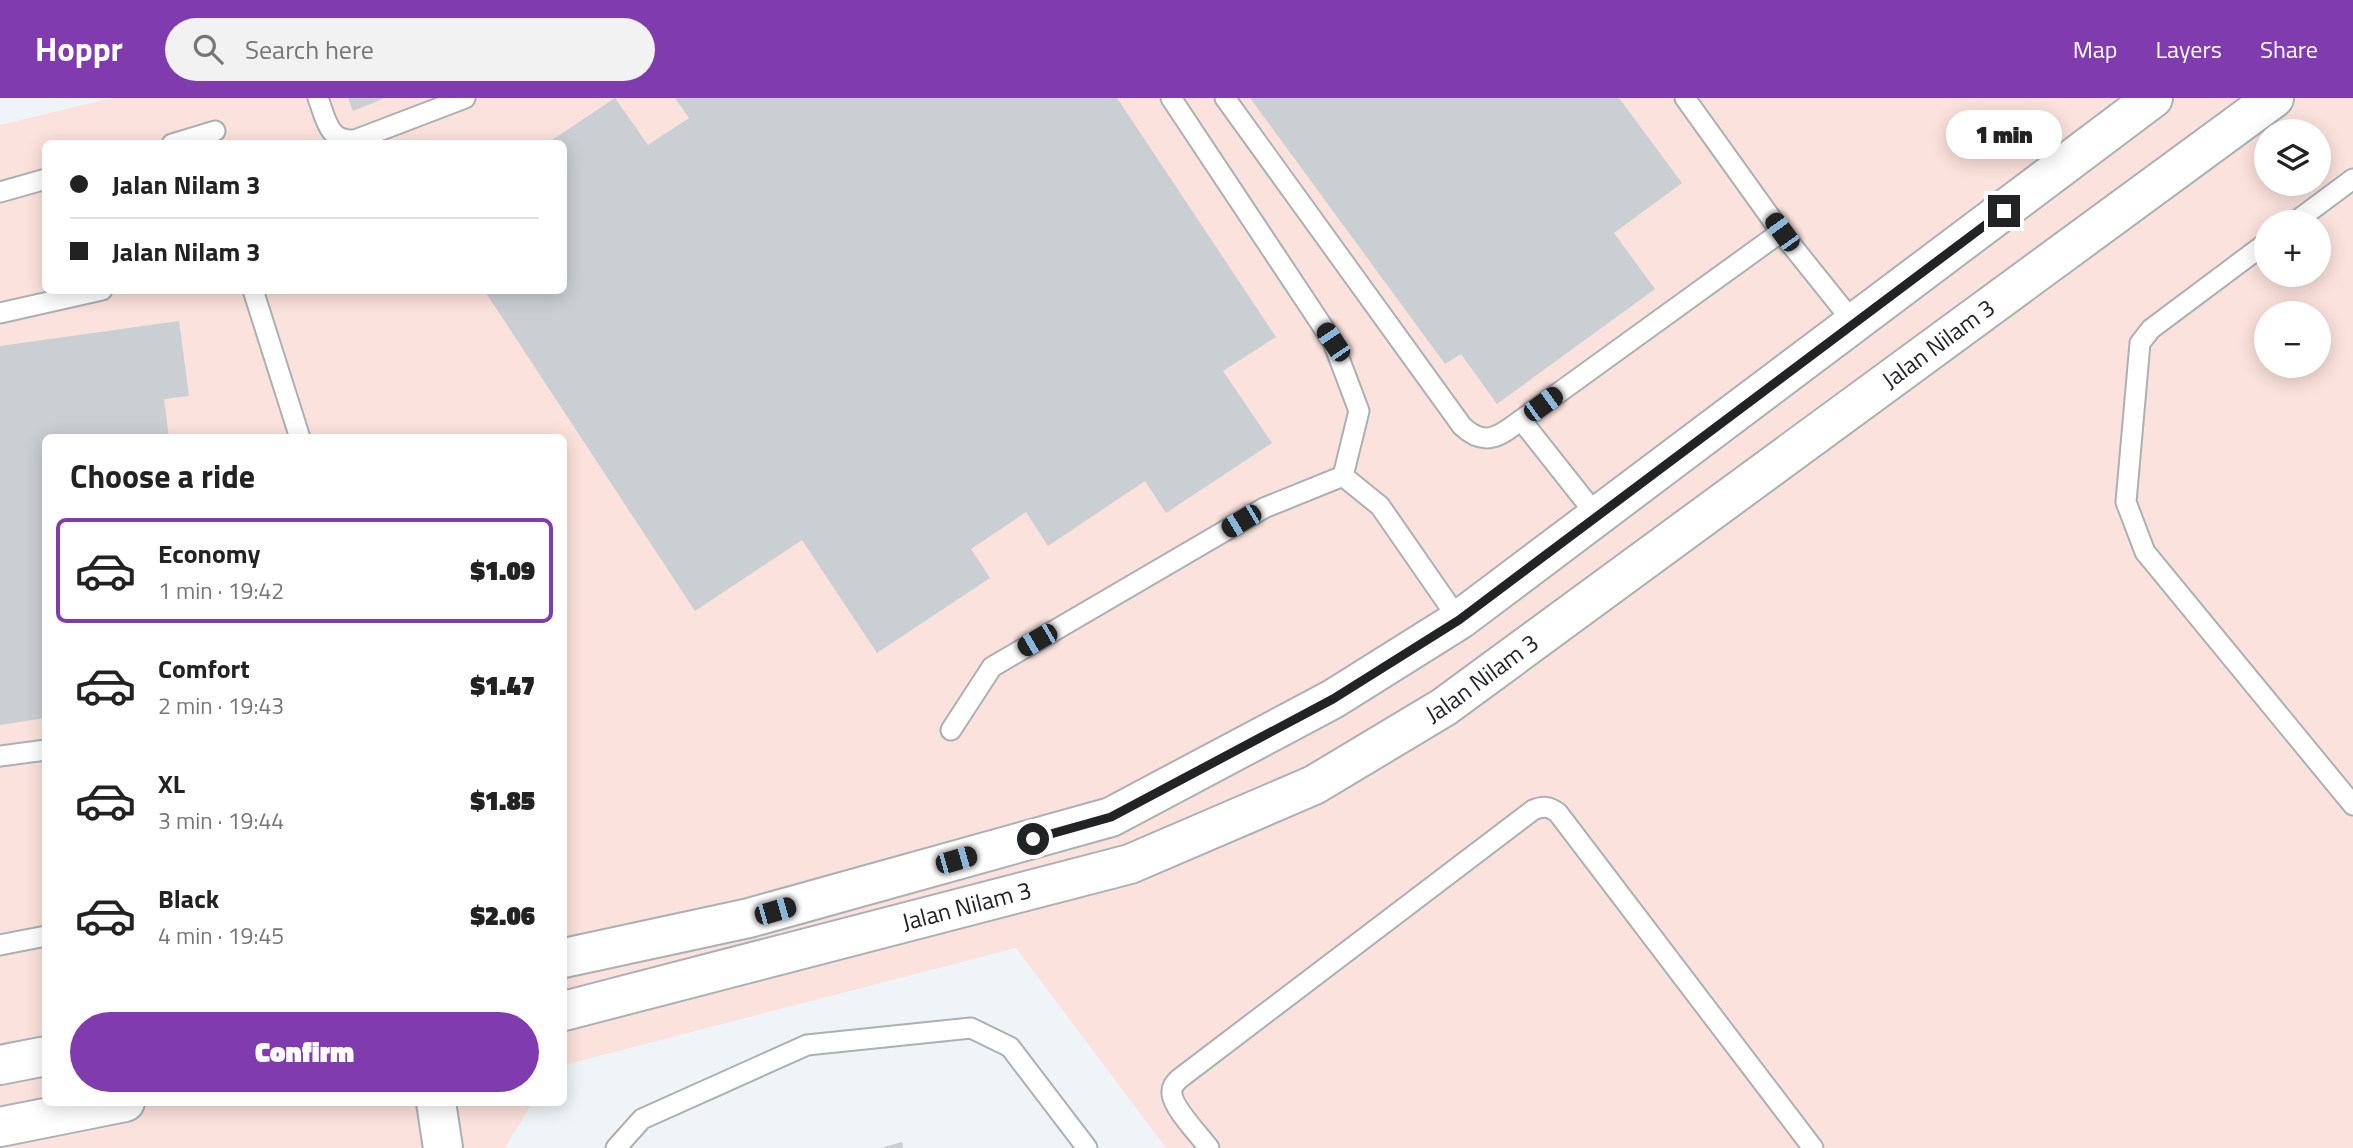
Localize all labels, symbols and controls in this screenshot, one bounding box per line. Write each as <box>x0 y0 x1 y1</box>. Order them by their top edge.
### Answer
search box <box>165 18 655 81</box>
text: Hoppr <box>35 24 123 74</box>
icon: search <box>189 30 227 68</box>
text: Search here <box>245 30 374 69</box>
text: Map <box>2073 31 2118 67</box>
text: Layers <box>2156 31 2222 67</box>
text: Share <box>2260 31 2318 67</box>
callout: 1 min <box>1946 109 2062 158</box>
text: 1 min <box>1975 117 2033 152</box>
map controls <box>2254 119 2331 378</box>
button: layers <box>2254 119 2331 196</box>
text: Jalan Nilam 3 <box>112 165 261 204</box>
route end <box>1988 195 2020 227</box>
car <box>1762 209 1803 255</box>
button: + <box>2254 210 2331 287</box>
text: Jalan Nilam 3 <box>112 232 261 271</box>
street label: Jalan Nilam 3 <box>1874 290 2002 397</box>
button: − <box>2254 301 2331 378</box>
car <box>1313 319 1354 365</box>
car <box>1520 383 1567 425</box>
text: Choose a ride <box>70 452 255 500</box>
car <box>1218 501 1265 541</box>
text: Economy <box>158 534 260 573</box>
icon: car <box>74 539 137 602</box>
text: $1.09 <box>470 551 535 590</box>
text: 1 min · 19:42 <box>158 573 284 608</box>
car <box>1014 620 1061 660</box>
street label: Jalan Nilam 3 <box>1418 624 1546 731</box>
text: Comfort <box>158 649 250 688</box>
icon: car <box>74 654 137 717</box>
text: $1.47 <box>470 666 535 705</box>
text: 2 min · 19:43 <box>158 688 284 723</box>
text: XL <box>158 764 185 803</box>
icon: car <box>74 769 137 832</box>
text: $1.85 <box>470 781 535 820</box>
text: 3 min · 19:44 <box>158 803 284 838</box>
route start <box>1017 823 1049 855</box>
car <box>933 844 980 876</box>
street label: Jalan Nilam 3 <box>898 871 1035 940</box>
text: Black <box>158 879 219 918</box>
icon: car <box>74 884 137 947</box>
car <box>752 895 799 927</box>
text: $2.06 <box>470 896 535 935</box>
text: 4 min · 19:45 <box>158 918 284 953</box>
button: Confirm <box>70 1012 539 1092</box>

